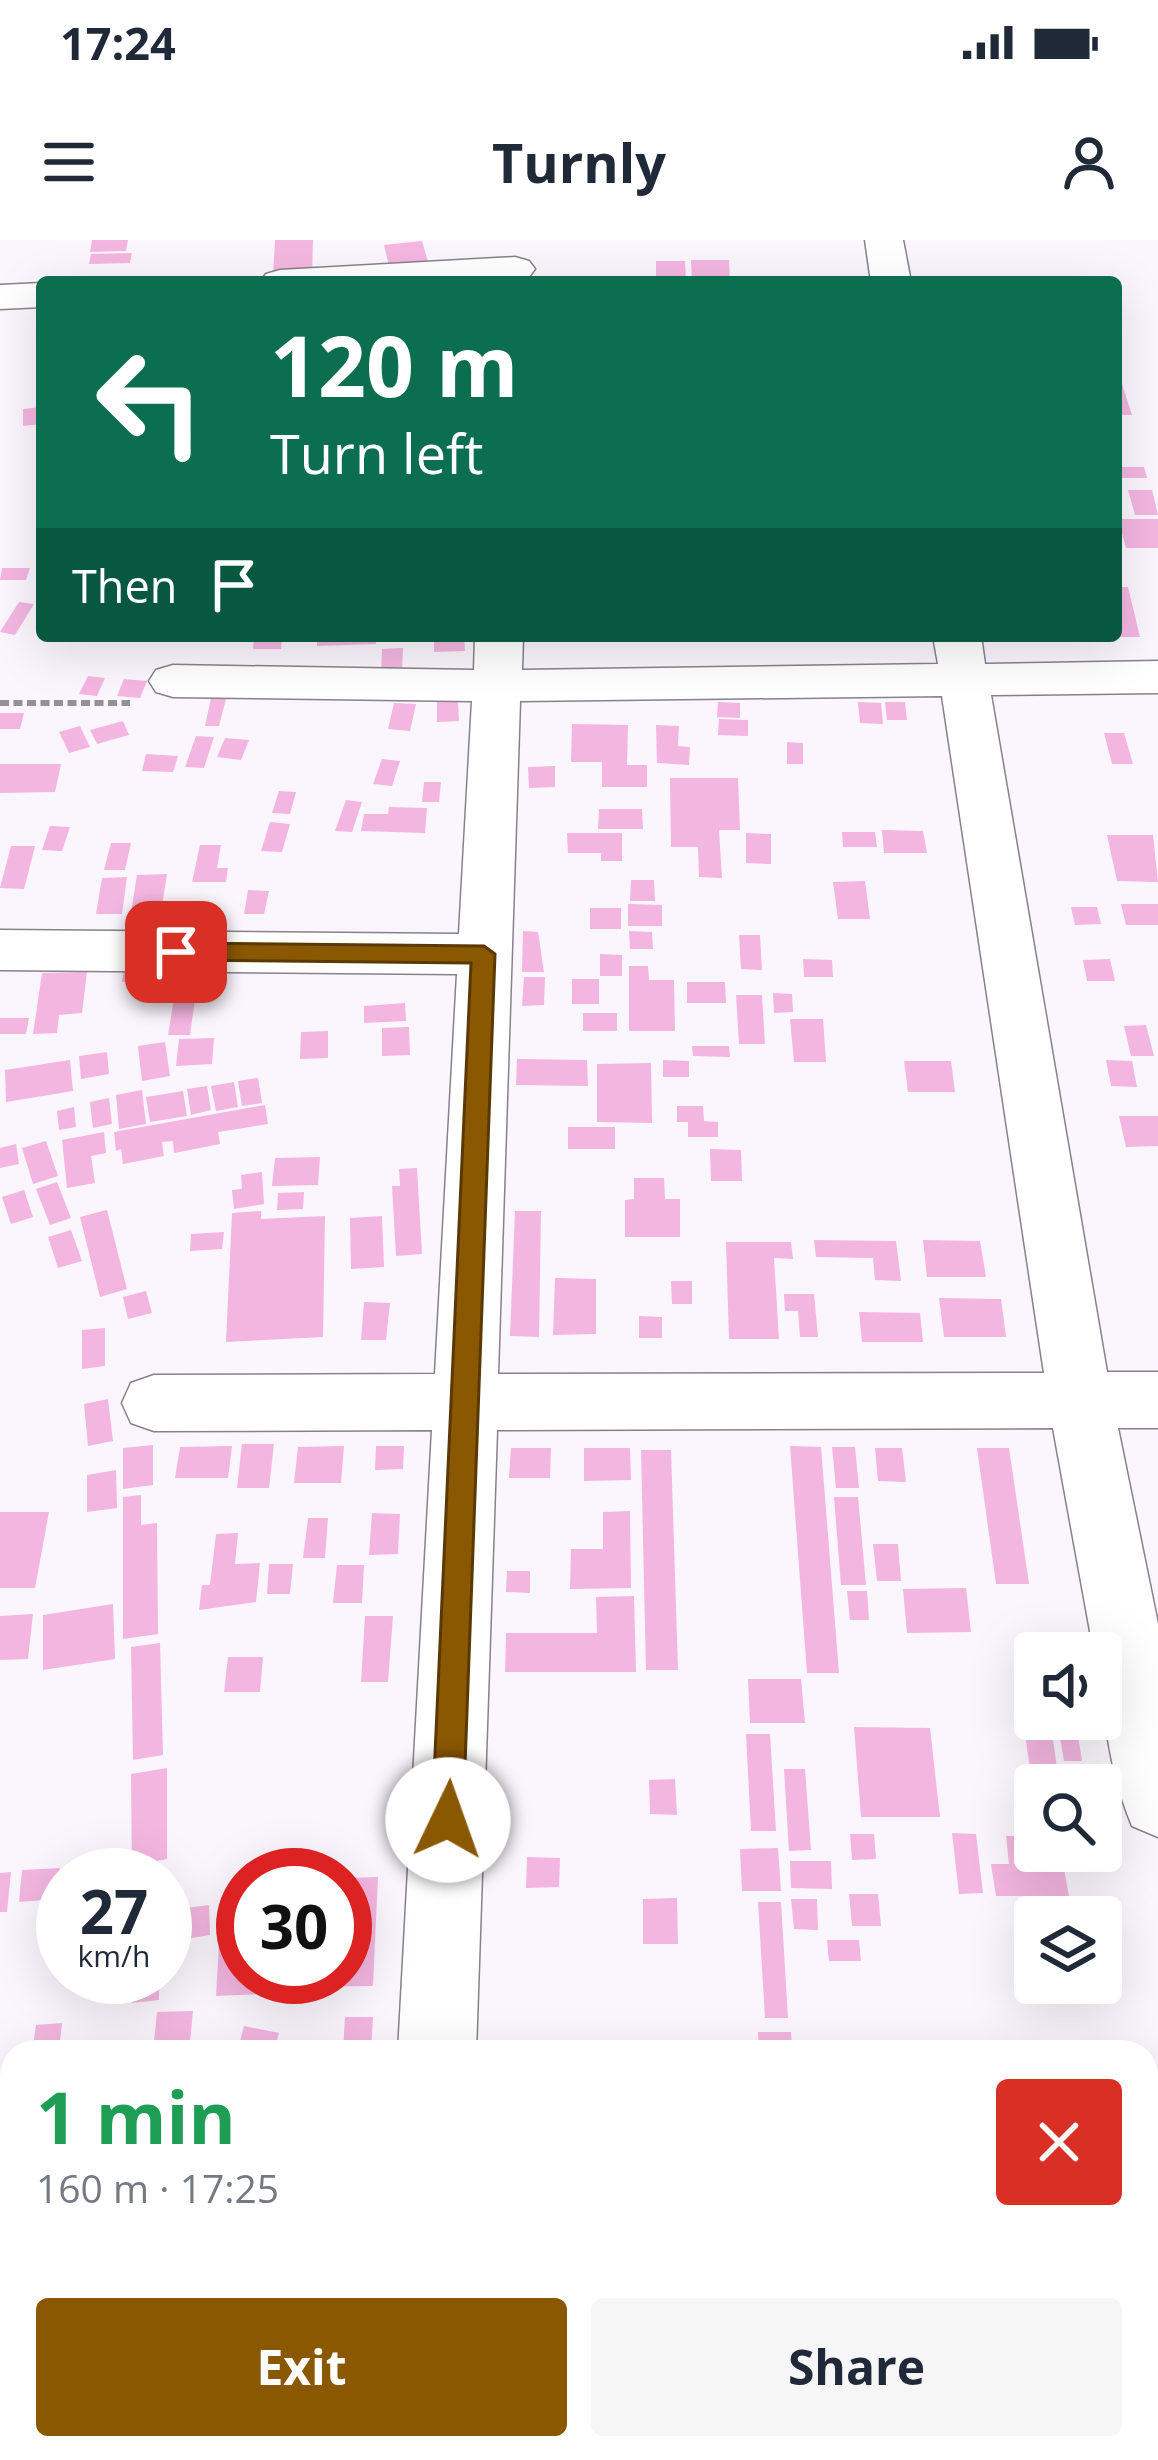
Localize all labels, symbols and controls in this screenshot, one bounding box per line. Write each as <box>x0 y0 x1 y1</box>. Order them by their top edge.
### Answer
text: 17:24 <box>60 12 176 73</box>
text: Turnly <box>492 125 666 199</box>
icon: menu <box>36 129 102 195</box>
icon: person <box>1056 129 1122 195</box>
text: 120 m <box>270 307 518 422</box>
icon: left <box>72 324 228 480</box>
text: Turn left <box>270 416 483 490</box>
icon: arrive <box>201 552 267 618</box>
text: Then <box>72 555 177 616</box>
pin <box>125 901 227 1003</box>
icon: arrive <box>143 919 209 985</box>
map controls <box>1014 1632 1122 2004</box>
button: sound <box>1014 1632 1122 1740</box>
position arrow <box>385 1757 511 1883</box>
button: search <box>1014 1764 1122 1872</box>
speed limit sign: 30 <box>216 1848 372 2004</box>
text: 27 <box>80 1870 148 1952</box>
button: layers <box>1014 1896 1122 2004</box>
text: km/h <box>78 1935 150 1976</box>
text: 1 min <box>36 2067 236 2165</box>
button: close <box>996 2079 1122 2205</box>
text: 160 m · 17:25 <box>36 2161 279 2214</box>
button: Exit <box>36 2298 567 2436</box>
button: Share <box>591 2298 1122 2436</box>

